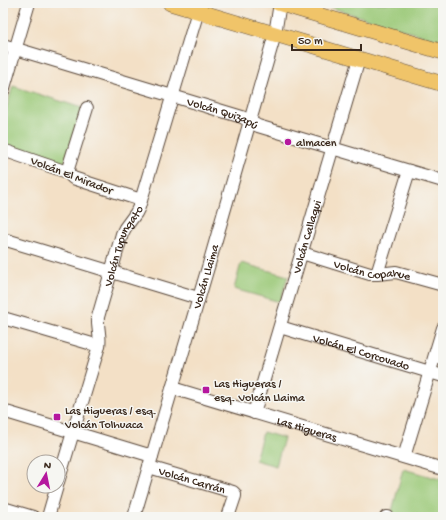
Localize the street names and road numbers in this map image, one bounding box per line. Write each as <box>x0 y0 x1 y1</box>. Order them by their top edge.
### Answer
street label: Volcán Quizapú <box>184 95 260 134</box>
street label: Volcán El Mirador <box>27 154 116 200</box>
street label: Volcán Callaqui <box>291 199 326 276</box>
street label: Volcán Tupungato <box>102 204 147 289</box>
street label: Volcán Llaima <box>191 243 223 312</box>
street label: Volcán Copahue <box>331 258 413 285</box>
street label: Volcán El Corcovado <box>310 332 411 375</box>
street label: Las Higueras <box>275 415 339 446</box>
street label: Volcán Carrán <box>156 465 227 498</box>

